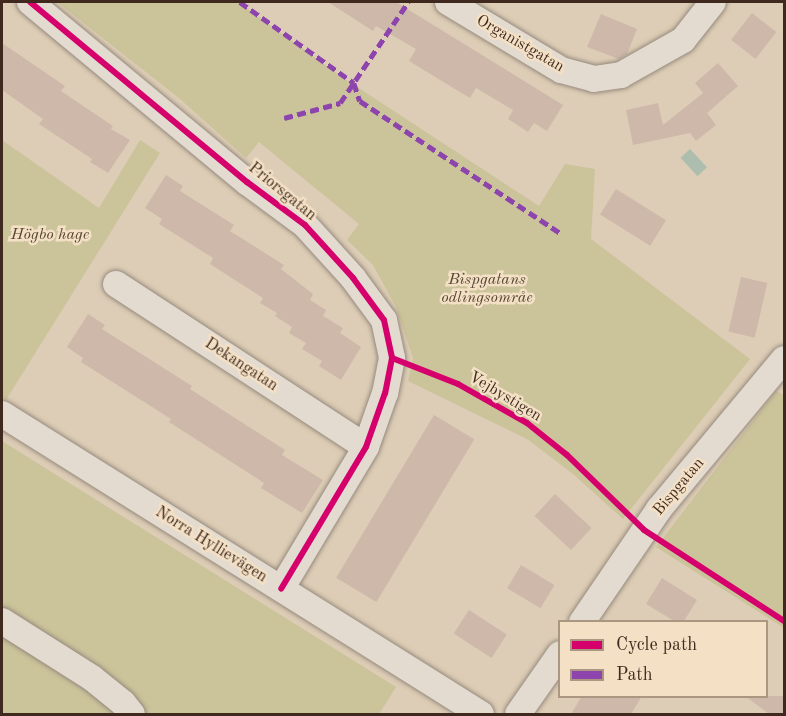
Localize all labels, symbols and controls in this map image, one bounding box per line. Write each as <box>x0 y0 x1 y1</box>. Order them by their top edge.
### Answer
street label: Organistgatan <box>473 11 567 77</box>
street label: Priorsgatan <box>244 159 320 225</box>
park label: Högbo hage <box>11 225 89 245</box>
park label: Bispgatans odlingsområe <box>441 270 533 308</box>
street label: Dekangatan <box>201 334 281 396</box>
street label: Vejbystigen <box>465 368 545 426</box>
street label: Bispgatan <box>649 454 709 520</box>
street label: Norra Hyllievägen <box>152 503 270 587</box>
legend <box>558 620 768 698</box>
text: Cycle path <box>616 636 697 654</box>
text: Path <box>616 666 652 684</box>

